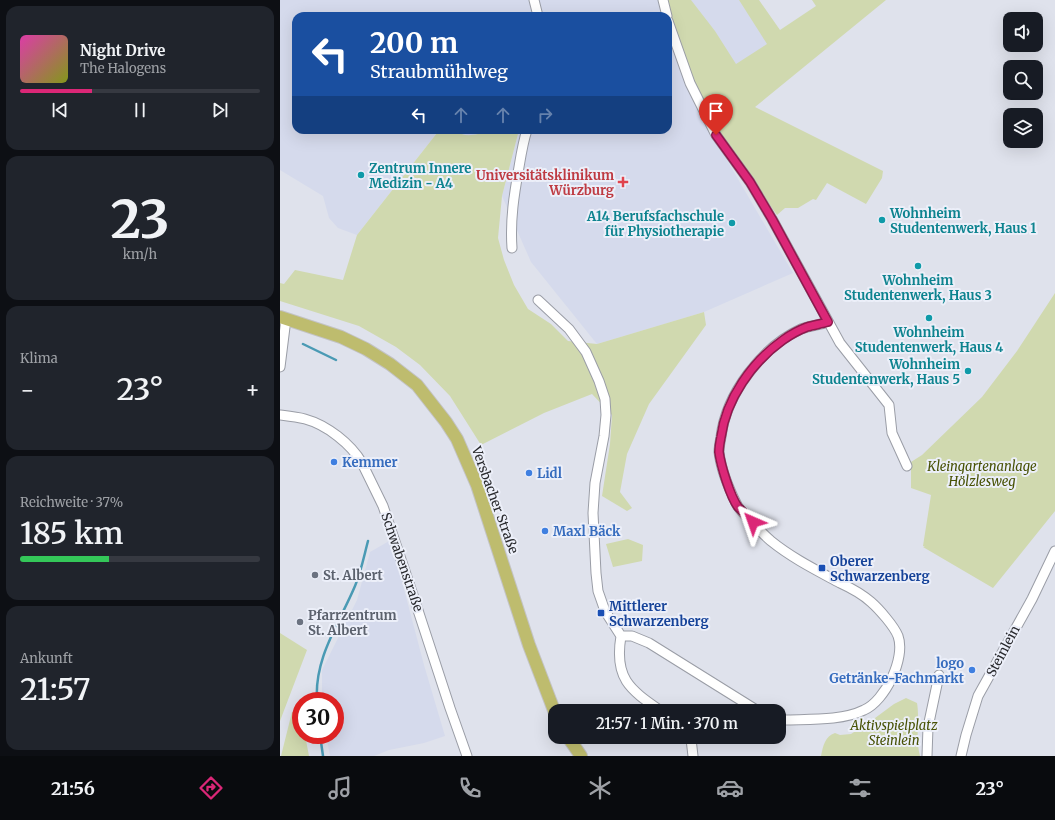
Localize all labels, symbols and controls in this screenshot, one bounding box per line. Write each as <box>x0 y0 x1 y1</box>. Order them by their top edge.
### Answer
map controls <box>1003 12 1043 148</box>
button: sound <box>1003 12 1043 52</box>
text: 200 m <box>370 25 458 61</box>
icon: left <box>304 28 356 80</box>
text: Night Drive <box>80 41 165 60</box>
text: The Halogens <box>80 60 166 77</box>
text: Straubmühlweg <box>370 60 508 83</box>
button: search <box>1003 60 1043 100</box>
pin <box>699 94 733 135</box>
icon: previous <box>49 99 71 121</box>
icon: pause <box>129 99 151 121</box>
icon: next <box>209 99 231 121</box>
icon: arrive <box>705 100 727 122</box>
icon: left <box>408 104 430 126</box>
icon: ahead <box>450 104 472 126</box>
icon: ahead <box>492 104 514 126</box>
icon: right <box>534 104 556 126</box>
button: layers <box>1003 108 1043 148</box>
place label: Zentrum Innere Medizin - A4 <box>369 160 471 192</box>
place label: Universitätsklinikum Würzburg <box>476 167 614 199</box>
marker: Zentrum Innere Medizin - A4 <box>356 170 366 180</box>
marker: Universitätsklinikum Würzburg <box>617 176 629 188</box>
text: 23 <box>110 187 170 252</box>
place label: Wohnheim Studentenwerk, Haus 1 <box>889 205 1036 237</box>
place label: A14 Berufsfachschule für Physiotherapie <box>586 208 724 240</box>
marker: Wohnheim Studentenwerk, Haus 1 <box>877 215 887 225</box>
marker: A14 Berufsfachschule für Physiotherapie <box>727 218 737 228</box>
text: km/h <box>123 246 157 263</box>
marker: Wohnheim Studentenwerk, Haus 3 <box>913 261 923 271</box>
place label: Wohnheim Studentenwerk, Haus 3 <box>844 272 992 304</box>
marker: Wohnheim Studentenwerk, Haus 4 <box>924 313 934 323</box>
place label: Wohnheim Studentenwerk, Haus 4 <box>855 324 1004 356</box>
text: Klima <box>20 350 58 367</box>
place label: Wohnheim Studentenwerk, Haus 5 <box>812 356 960 388</box>
marker: Wohnheim Studentenwerk, Haus 5 <box>963 366 973 376</box>
text: 23° <box>116 370 164 408</box>
text: − <box>20 376 35 404</box>
text: + <box>245 376 260 404</box>
street label: Versbacher Straße <box>467 443 522 556</box>
place label: Kemmer <box>342 454 398 471</box>
marker: Kemmer <box>329 457 339 467</box>
park label: Kleingartenanlage Hölzlesweg <box>926 458 1037 490</box>
place label: Lidl <box>537 465 562 482</box>
marker: Lidl <box>524 468 534 478</box>
text: Reichweite · 37% <box>20 494 123 511</box>
position arrow <box>732 501 774 543</box>
street label: Schwabenstraße <box>377 510 427 614</box>
text: 185 km <box>20 514 124 552</box>
place label: Maxl Bäck <box>553 523 621 540</box>
marker: Maxl Bäck <box>540 526 550 536</box>
place label: Oberer Schwarzenberg <box>830 553 930 585</box>
marker: Oberer Schwarzenberg <box>817 563 827 573</box>
place label: St. Albert <box>323 567 383 584</box>
marker: St. Albert <box>310 570 320 580</box>
place label: Mittlerer Schwarzenberg <box>609 598 709 630</box>
place label: Pfarrzentrum St. Albert <box>308 607 397 639</box>
marker: Mittlerer Schwarzenberg <box>596 608 606 618</box>
marker: Pfarrzentrum St. Albert <box>295 617 305 627</box>
street label: Steinlein <box>982 622 1024 680</box>
text: Ankunft <box>20 650 73 667</box>
place label: logo Getränke-Fachmarkt <box>829 655 965 687</box>
marker: logo Getränke-Fachmarkt <box>967 665 977 675</box>
text: 21:57 <box>20 670 90 708</box>
speed limit sign: 30 <box>292 692 344 744</box>
text: 21:57 · 1 Min. · 370 m <box>596 714 738 733</box>
park label: Aktivspielplatz Steinlein <box>849 717 938 749</box>
icon: directions <box>197 774 225 802</box>
icon: music <box>326 774 354 802</box>
icon: phone <box>456 774 484 802</box>
icon: climate <box>586 774 614 802</box>
icon: car <box>716 774 744 802</box>
icon: filters <box>846 774 874 802</box>
text: 21:56 <box>51 777 95 800</box>
text: 23° <box>975 777 1004 800</box>

